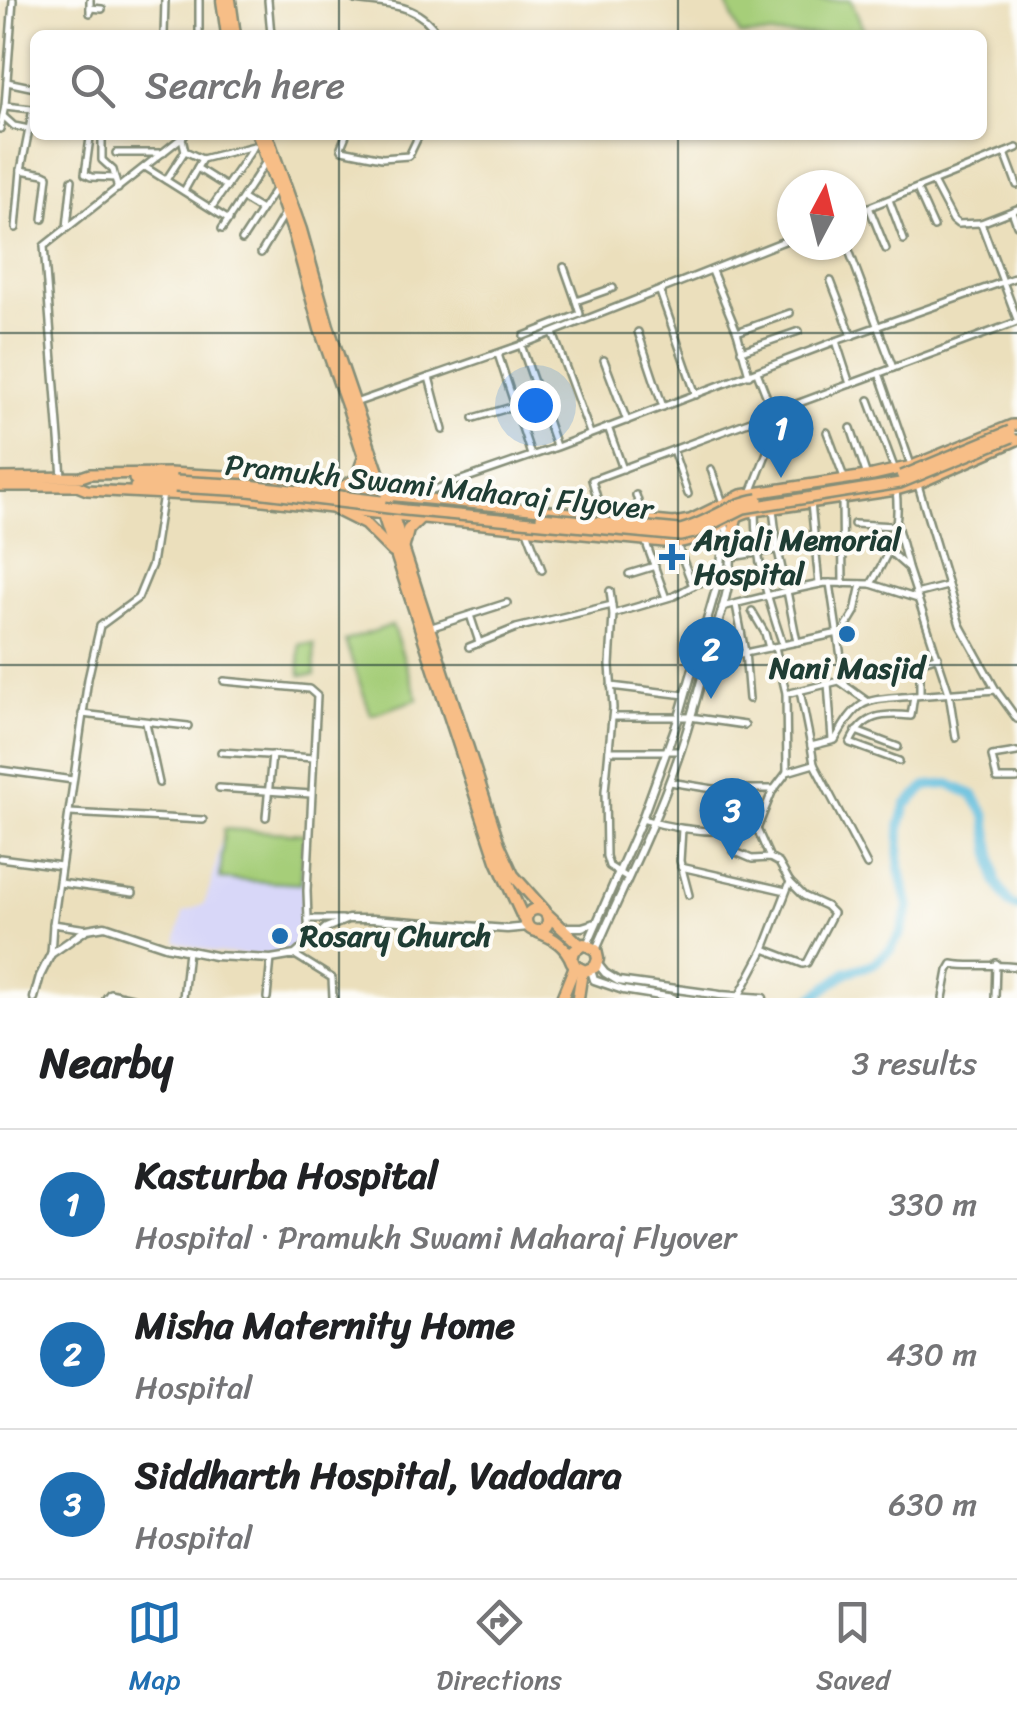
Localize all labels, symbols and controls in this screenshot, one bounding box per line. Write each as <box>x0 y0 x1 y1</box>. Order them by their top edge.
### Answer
search box <box>30 30 987 140</box>
text: Search here <box>145 52 345 119</box>
icon: search <box>65 58 120 113</box>
north arrow <box>777 170 867 260</box>
your location <box>510 380 561 431</box>
pin: 1 <box>748 396 814 478</box>
street label: Pramukh Swami Maharaj Flyover <box>222 438 657 536</box>
place label: Anjali Memorial Hospital <box>692 513 902 601</box>
marker: Anjali Memorial Hospital <box>659 544 685 570</box>
pin: 2 <box>678 616 744 699</box>
marker: Nani Masjid <box>836 623 858 645</box>
place label: Nani Masjid <box>768 641 928 695</box>
pin: 3 <box>700 778 764 860</box>
place label: Rosary Church <box>299 909 492 963</box>
marker: Rosary Church <box>269 925 291 947</box>
text: Nearby <box>40 1026 173 1100</box>
text: 3 results <box>852 1035 977 1092</box>
text: Kasturba Hospital <box>135 1142 438 1209</box>
text: 1 <box>66 1176 79 1233</box>
text: 330 m <box>889 1176 977 1233</box>
text: Hospital · Pramukh Swami Maharaj Flyover <box>135 1209 736 1266</box>
text: Misha Maternity Home <box>135 1292 515 1359</box>
text: 2 <box>63 1326 82 1383</box>
text: 430 m <box>886 1326 977 1383</box>
text: Hospital <box>135 1359 252 1416</box>
text: Siddharth Hospital, Vadodara <box>135 1442 622 1509</box>
text: 3 <box>64 1476 81 1533</box>
text: 630 m <box>888 1476 977 1533</box>
text: Hospital <box>135 1509 252 1566</box>
tab: Map <box>127 1595 182 1704</box>
tab: Directions <box>436 1595 562 1704</box>
tab: Saved <box>816 1595 890 1704</box>

